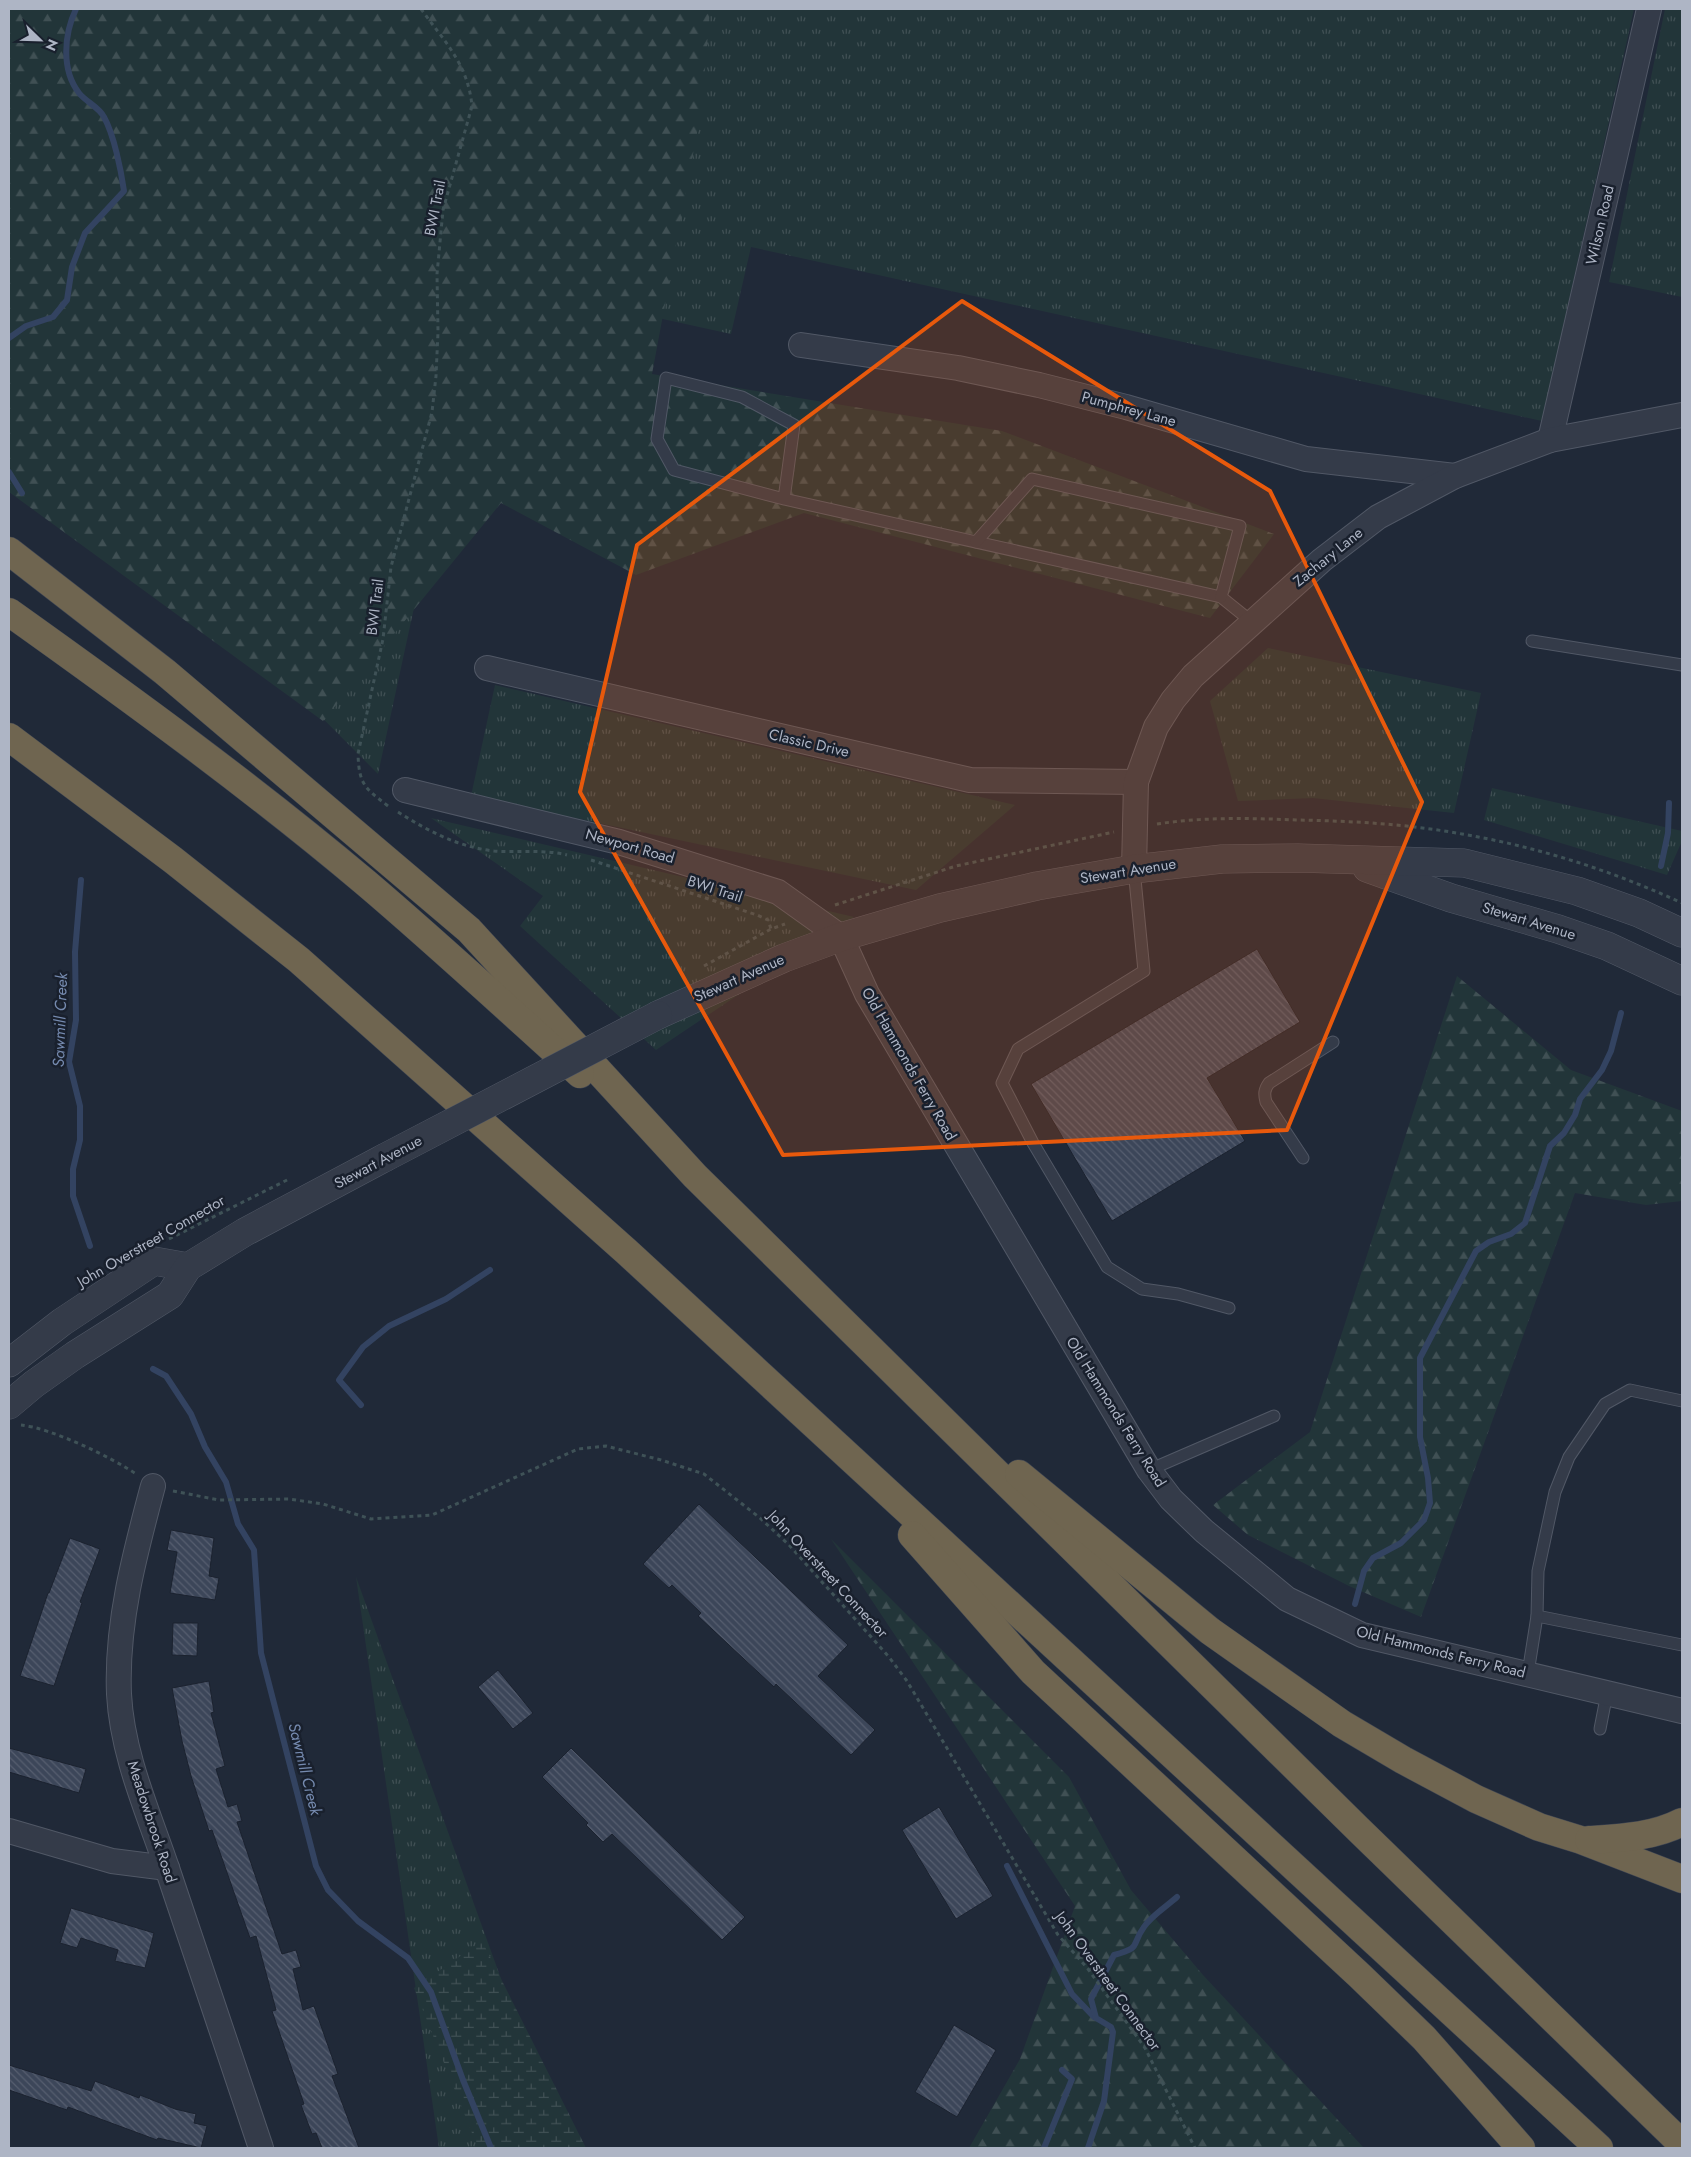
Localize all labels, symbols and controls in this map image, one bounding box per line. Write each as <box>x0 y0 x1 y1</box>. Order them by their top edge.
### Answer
north arrow <box>15 15 65 65</box>
text: N <box>41 36 63 54</box>
street label: BWI Trail <box>419 178 451 238</box>
street label: Wilson Road <box>1580 183 1620 267</box>
street label: Pumphrey Lane <box>1079 386 1179 432</box>
street label: Zachary Lane <box>1288 522 1368 592</box>
street label: BWI Trail <box>361 578 389 636</box>
street label: Classic Drive <box>767 723 852 763</box>
street label: Newport Road <box>583 823 677 869</box>
street label: Stewart Avenue <box>1079 853 1178 889</box>
street label: BWI Trail <box>685 870 745 908</box>
street label: Stewart Avenue <box>1480 896 1579 946</box>
street label: Stewart Avenue <box>690 948 788 1008</box>
water label: Sawmill Creek <box>47 971 73 1068</box>
street label: Old Hammonds Ferry Road <box>856 983 962 1145</box>
street label: Stewart Avenue <box>330 1129 426 1194</box>
street label: John Overstreet Connector <box>71 1189 230 1293</box>
street label: Old Hammonds Ferry Road <box>1061 1332 1171 1492</box>
street label: John Overstreet Connector <box>761 1504 894 1643</box>
street label: Old Hammonds Ferry Road <box>1354 1620 1528 1684</box>
water label: Sawmill Creek <box>282 1720 328 1819</box>
street label: Meadowbrook Road <box>122 1758 182 1886</box>
street label: John Overstreet Connector <box>1049 1905 1167 2056</box>

